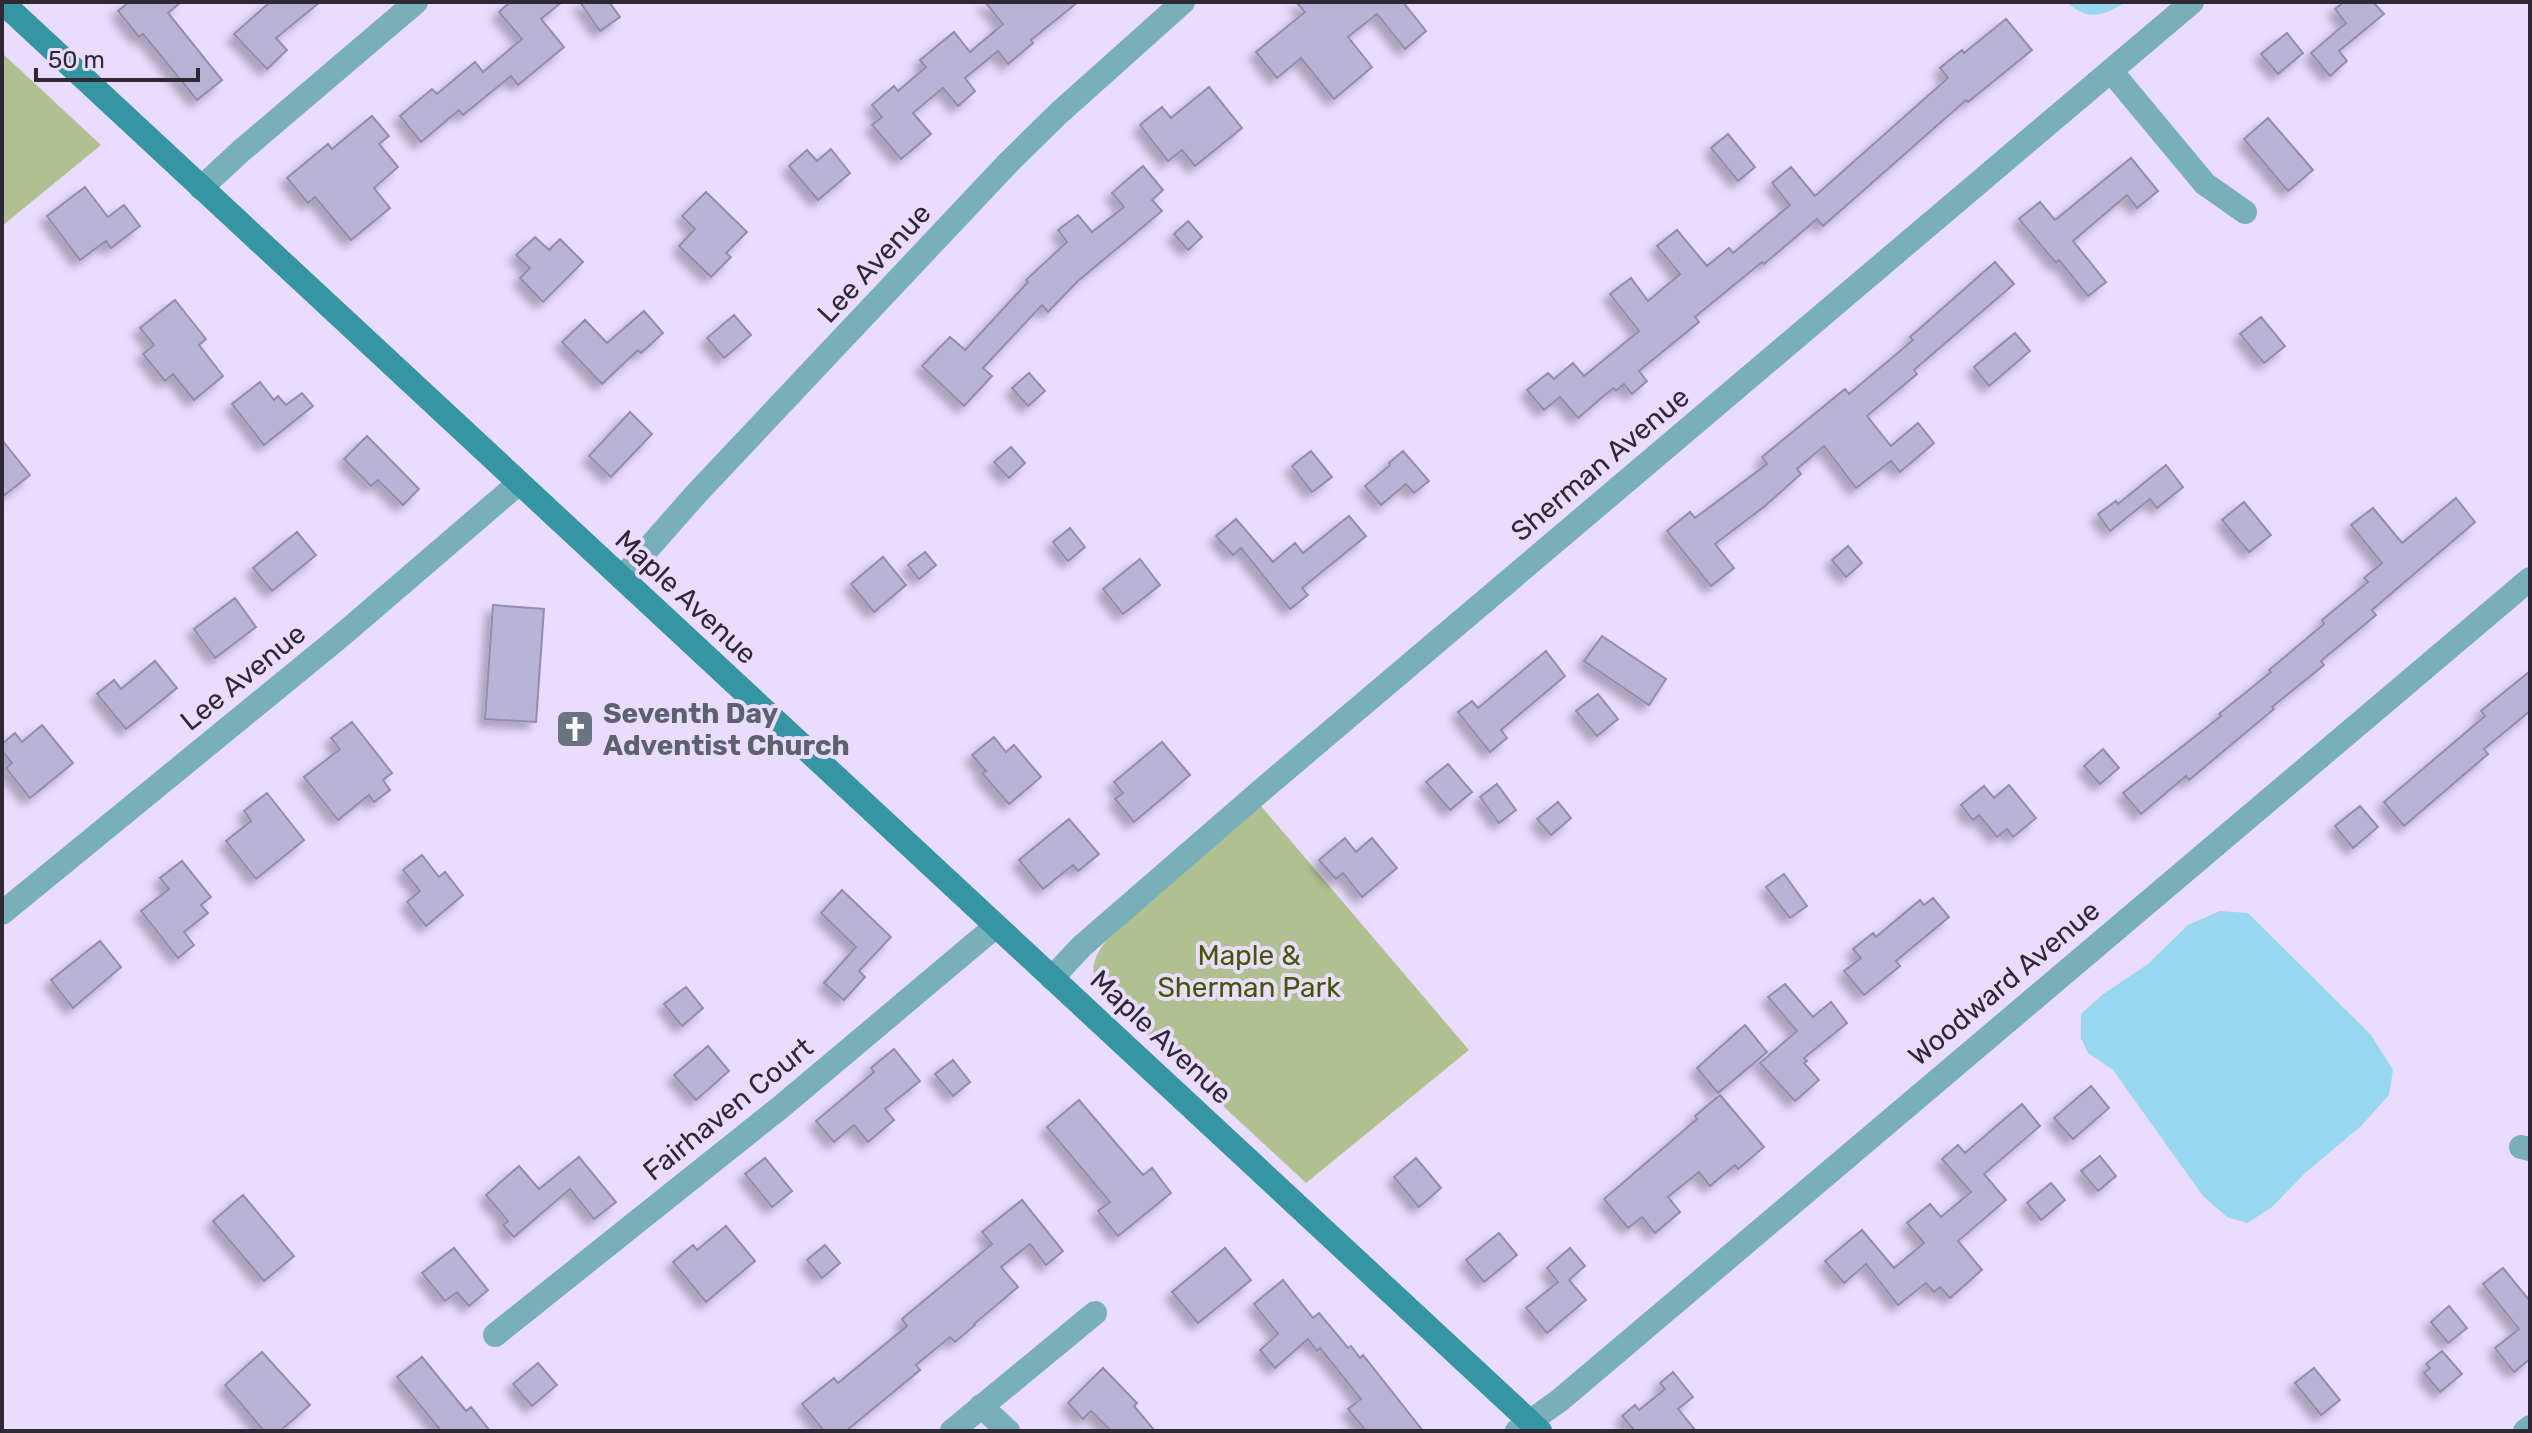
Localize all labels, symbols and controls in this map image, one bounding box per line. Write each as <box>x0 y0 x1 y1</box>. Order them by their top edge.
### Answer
scale bar <box>36 32 198 82</box>
text: 50 m <box>48 46 105 74</box>
street label: Lee Avenue <box>810 197 938 329</box>
street label: Sherman Avenue <box>1504 380 1696 548</box>
street label: Maple Avenue <box>609 523 763 671</box>
street label: Lee Avenue <box>174 617 312 737</box>
place label: Seventh Day Adventist Church <box>603 697 850 762</box>
church icon: Seventh Day Adventist Church <box>554 708 596 750</box>
street label: Woodward Avenue <box>1902 893 2106 1073</box>
park label: Maple & Sherman Park <box>1157 939 1341 1004</box>
street label: Maple Avenue <box>1084 963 1238 1111</box>
street label: Fairhaven Court <box>637 1031 819 1187</box>

